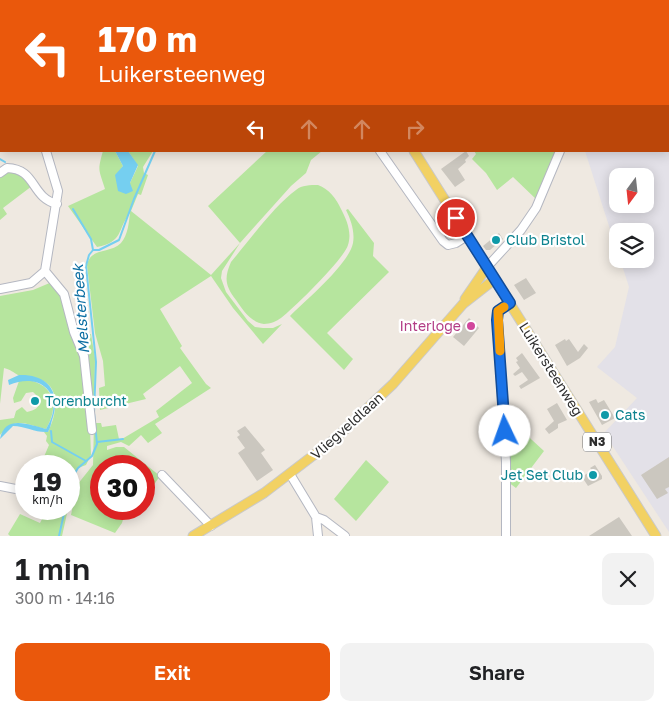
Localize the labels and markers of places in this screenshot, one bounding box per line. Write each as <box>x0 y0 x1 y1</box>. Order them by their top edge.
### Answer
pin <box>435 197 477 239</box>
place label: Club Bristol <box>506 231 585 248</box>
marker: Club Bristol <box>490 234 502 246</box>
place label: Interloge <box>399 317 461 334</box>
marker: Interloge <box>465 320 477 332</box>
place label: Torenburcht <box>45 392 127 409</box>
marker: Torenburcht <box>29 395 41 407</box>
place label: Cats <box>615 406 645 423</box>
marker: Cats <box>599 409 611 421</box>
place label: Jet Set Club <box>501 466 583 483</box>
marker: Jet Set Club <box>587 469 599 481</box>

